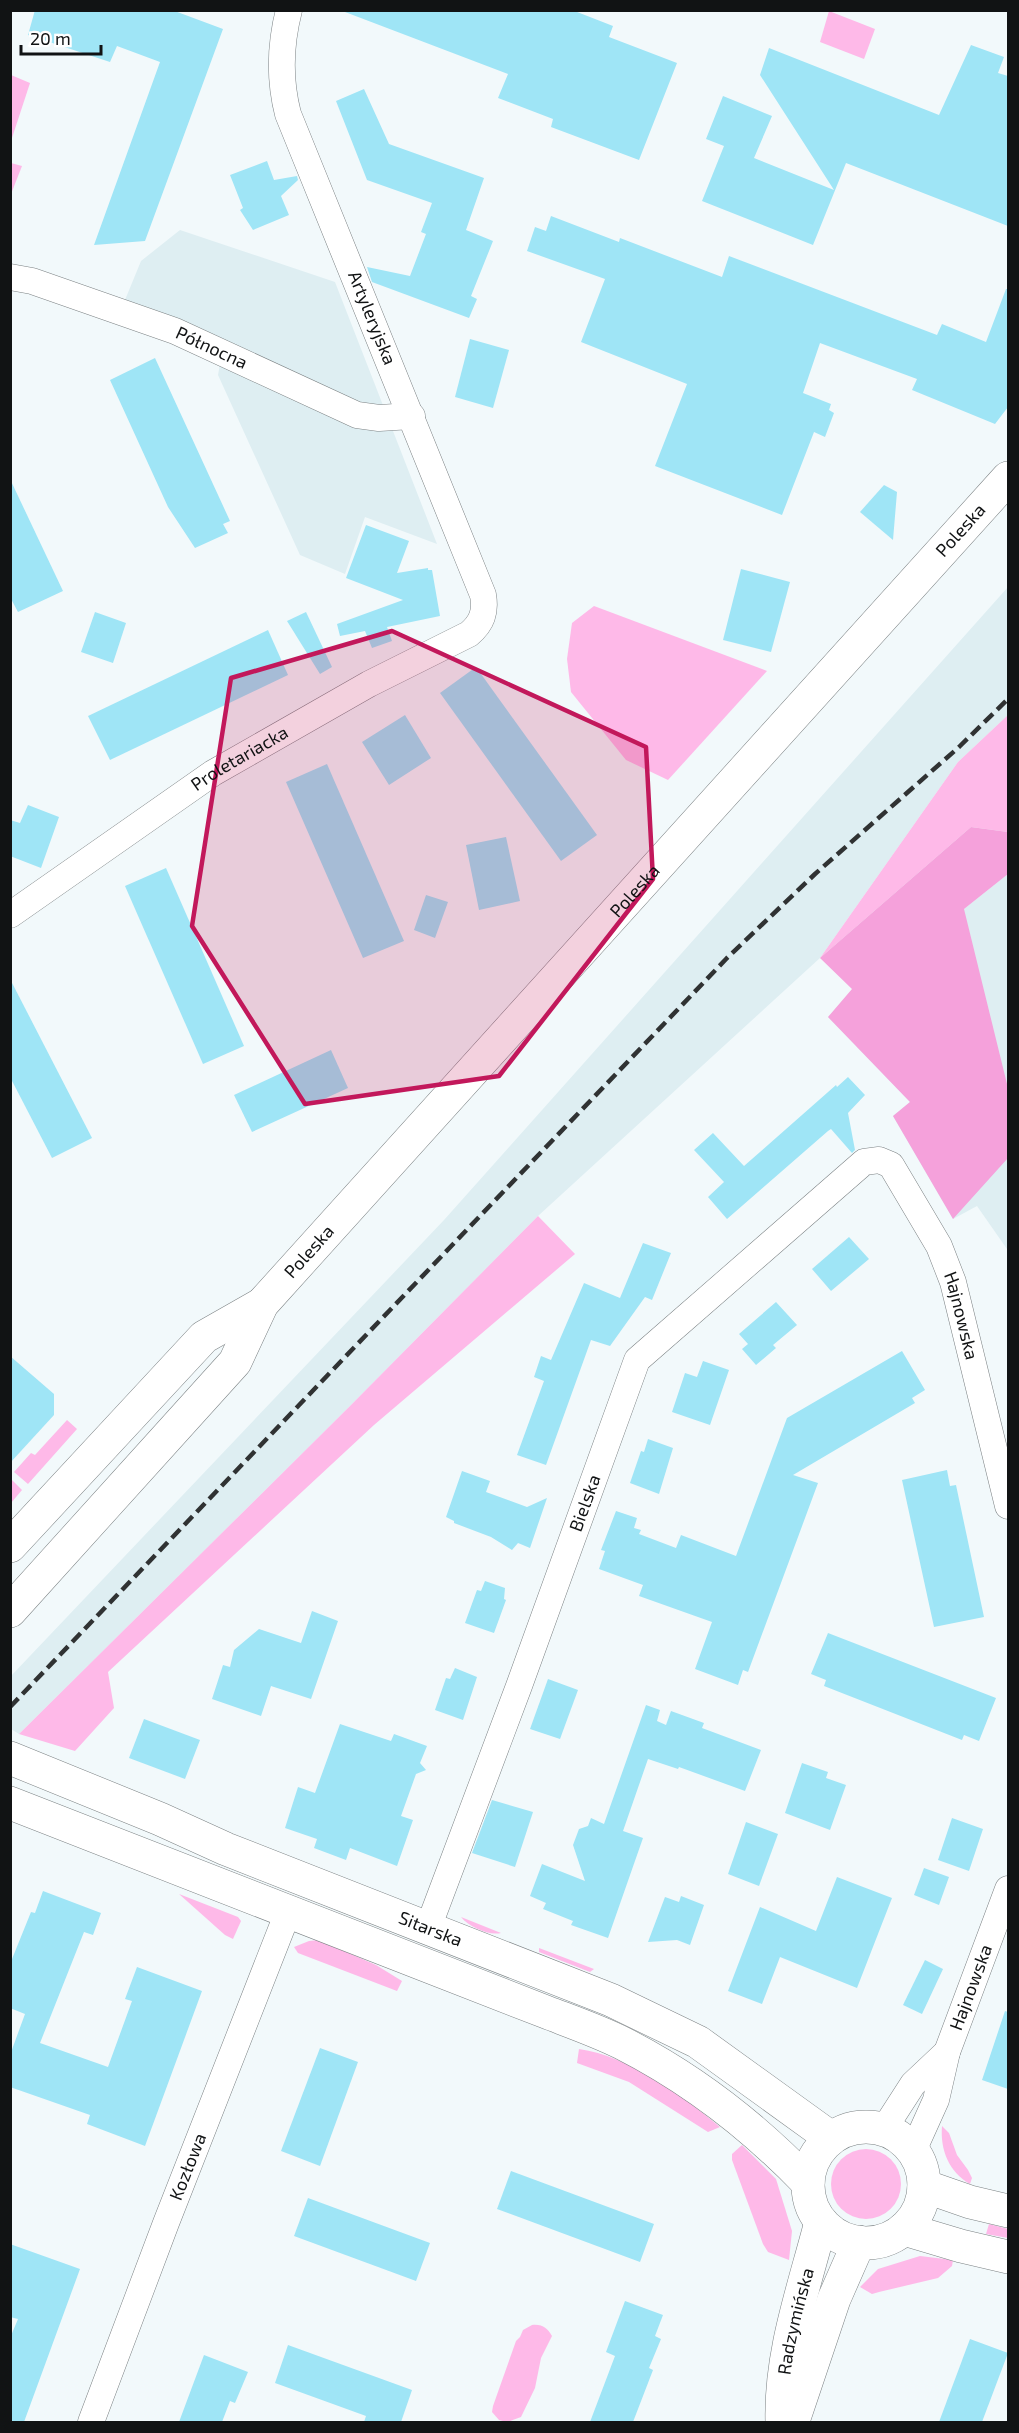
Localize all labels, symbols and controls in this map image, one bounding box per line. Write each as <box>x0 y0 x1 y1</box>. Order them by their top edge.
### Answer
scale bar <box>21 18 100 56</box>
text: 20 m <box>30 27 71 49</box>
street label: Artyleryjska <box>344 268 402 368</box>
street label: Północna <box>173 321 251 373</box>
street label: Poleska <box>930 499 990 561</box>
street label: Proletariacka <box>186 721 292 795</box>
street label: Poleska <box>605 859 664 922</box>
street label: Poleska <box>279 1220 338 1282</box>
street label: Hajnowska <box>940 1268 984 1362</box>
street label: Bielska <box>564 1471 605 1534</box>
street label: Sitarska <box>396 1906 466 1951</box>
street label: Hajnowska <box>944 1941 996 2033</box>
street label: Kozłowa <box>164 2130 210 2203</box>
street label: Radzymińska <box>772 2265 818 2376</box>

